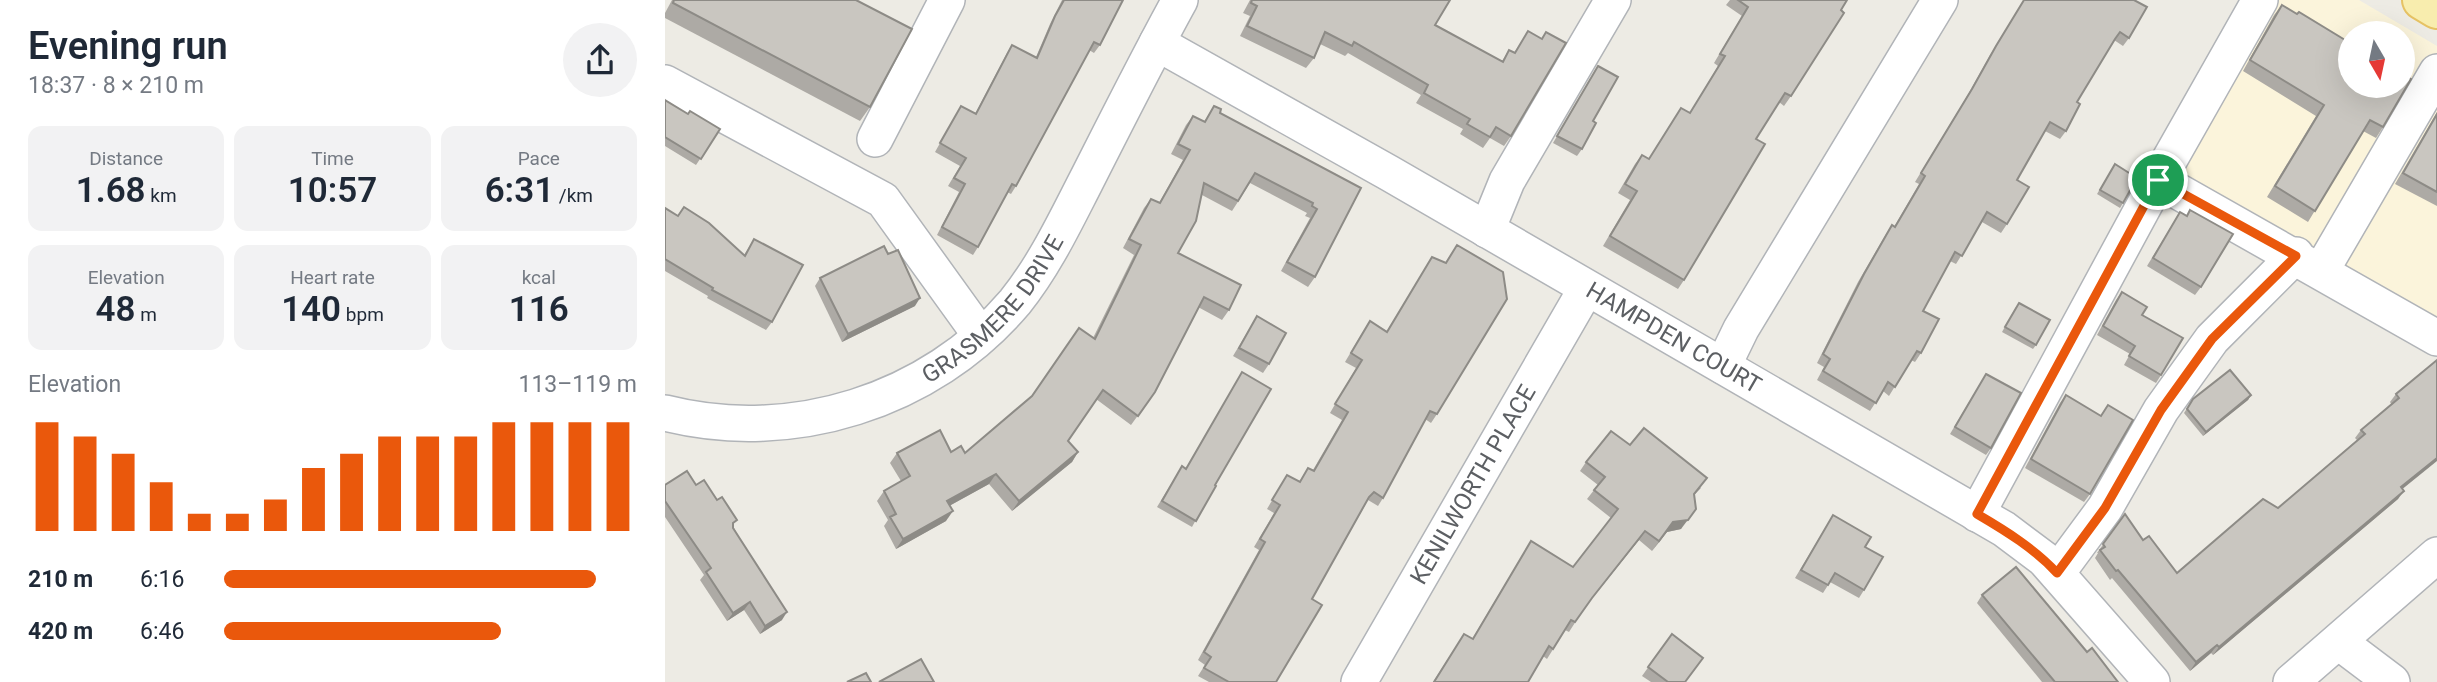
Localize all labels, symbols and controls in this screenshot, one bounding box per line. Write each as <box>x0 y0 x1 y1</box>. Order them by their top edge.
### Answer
north arrow <box>2338 21 2415 98</box>
map controls <box>2338 21 2415 98</box>
button: share <box>563 23 637 97</box>
text: Evening run <box>28 24 228 68</box>
text: 18:37 · 8 × 210 m <box>28 72 204 99</box>
text: Distance <box>89 147 163 170</box>
text: Time <box>311 147 354 170</box>
text: Pace <box>518 147 560 170</box>
pin <box>2128 150 2188 210</box>
icon: arrive <box>2139 161 2177 199</box>
text: 1.68 <box>76 170 146 211</box>
text: 10:57 <box>288 170 377 211</box>
text: 6:31 <box>485 170 554 211</box>
text: km <box>146 184 177 207</box>
text: /km <box>554 184 593 207</box>
street label: GRASMERE DRIVE <box>917 230 1069 389</box>
text: Elevation <box>88 266 165 289</box>
text: Heart rate <box>290 266 375 289</box>
text: kcal <box>522 266 556 289</box>
street label: HAMPDEN COURT <box>1581 276 1766 399</box>
text: 48 <box>95 289 135 330</box>
text: 140 <box>281 289 341 330</box>
text: 116 <box>509 289 569 330</box>
text: m <box>135 303 157 326</box>
text: bpm <box>341 303 384 326</box>
text: Elevation <box>28 371 121 398</box>
text: 113–119 m <box>518 371 637 398</box>
street label: KENILWORTH PLACE <box>1404 380 1542 589</box>
text: 210 m <box>28 566 93 593</box>
text: 6:16 <box>140 566 184 593</box>
text: 420 m <box>28 618 93 645</box>
text: 6:46 <box>140 618 184 645</box>

